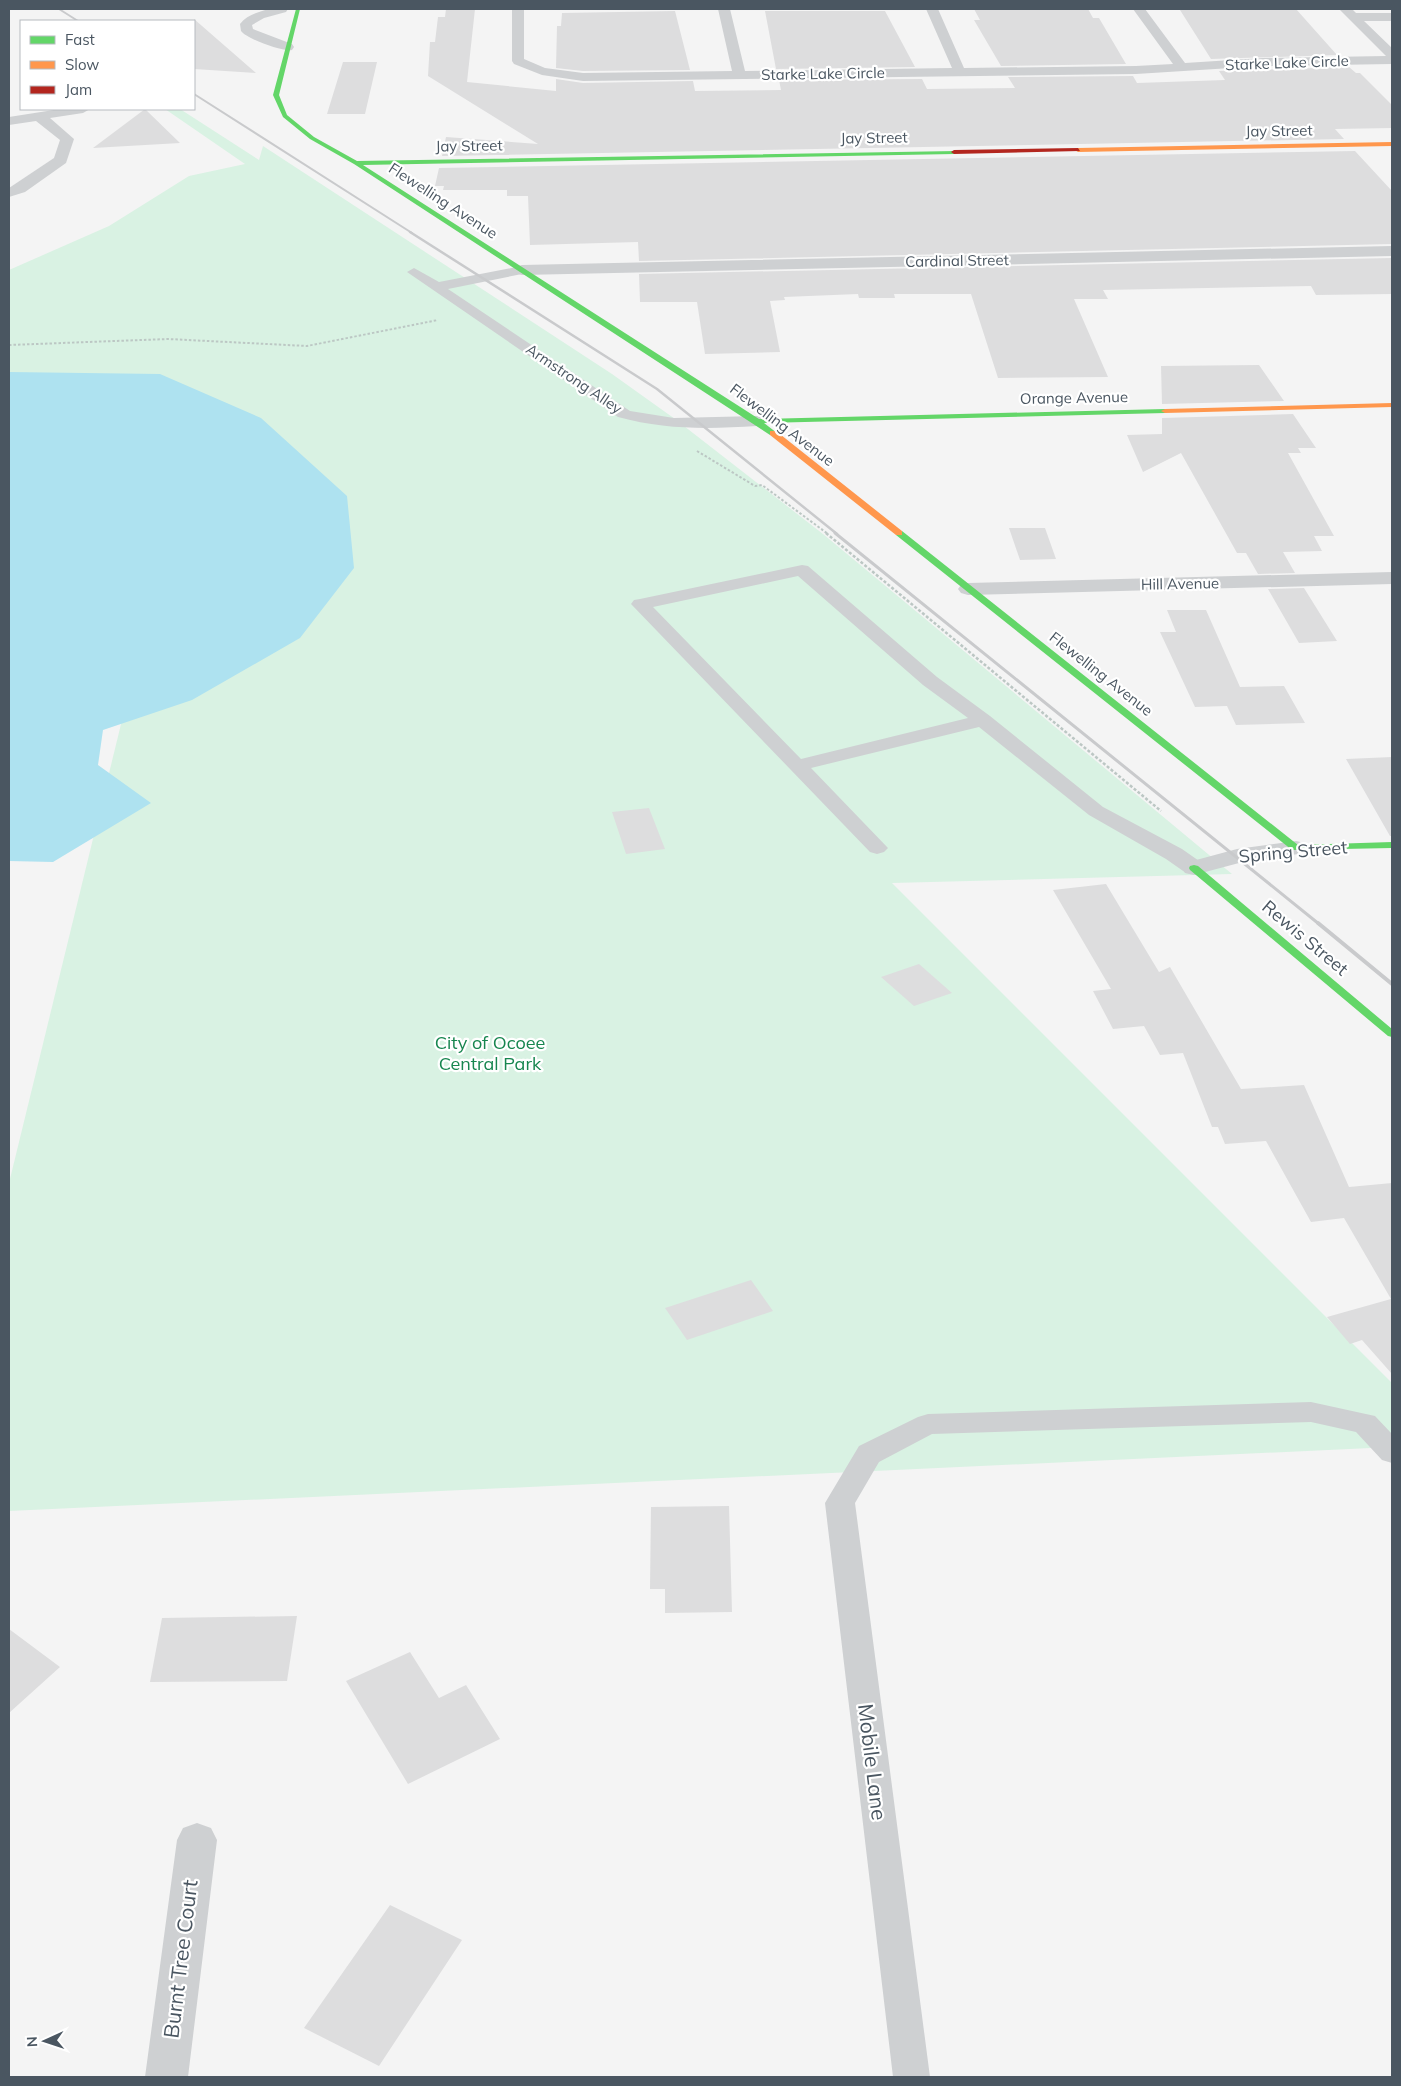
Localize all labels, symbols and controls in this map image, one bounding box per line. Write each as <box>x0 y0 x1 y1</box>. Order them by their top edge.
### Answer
legend <box>20 20 195 110</box>
text: Fast <box>65 30 95 49</box>
street label: Starke Lake Circle <box>1225 51 1349 74</box>
text: Slow <box>65 55 99 74</box>
street label: Starke Lake Circle <box>761 63 885 84</box>
text: Jam <box>65 80 92 99</box>
street label: Jay Street <box>1245 120 1313 141</box>
street label: Jay Street <box>840 127 908 148</box>
street label: Jay Street <box>435 135 503 156</box>
street label: Flewelling Avenue <box>385 158 501 243</box>
street label: Cardinal Street <box>905 250 1009 271</box>
street label: Armstrong Alley <box>522 339 626 418</box>
street label: Flewelling Avenue <box>726 379 838 470</box>
street label: Orange Avenue <box>1020 387 1128 408</box>
street label: Hill Avenue <box>1141 573 1219 594</box>
street label: Flewelling Avenue <box>1046 627 1157 720</box>
street label: Spring Street <box>1238 835 1348 868</box>
street label: Rewis Street <box>1258 895 1353 980</box>
park label: City of Ocoee Central Park <box>435 1031 545 1075</box>
street label: Mobile Lane <box>853 1702 893 1822</box>
street label: Burnt Tree Court <box>157 1878 203 2040</box>
north arrow <box>20 2016 70 2066</box>
text: N <box>23 2036 41 2047</box>

